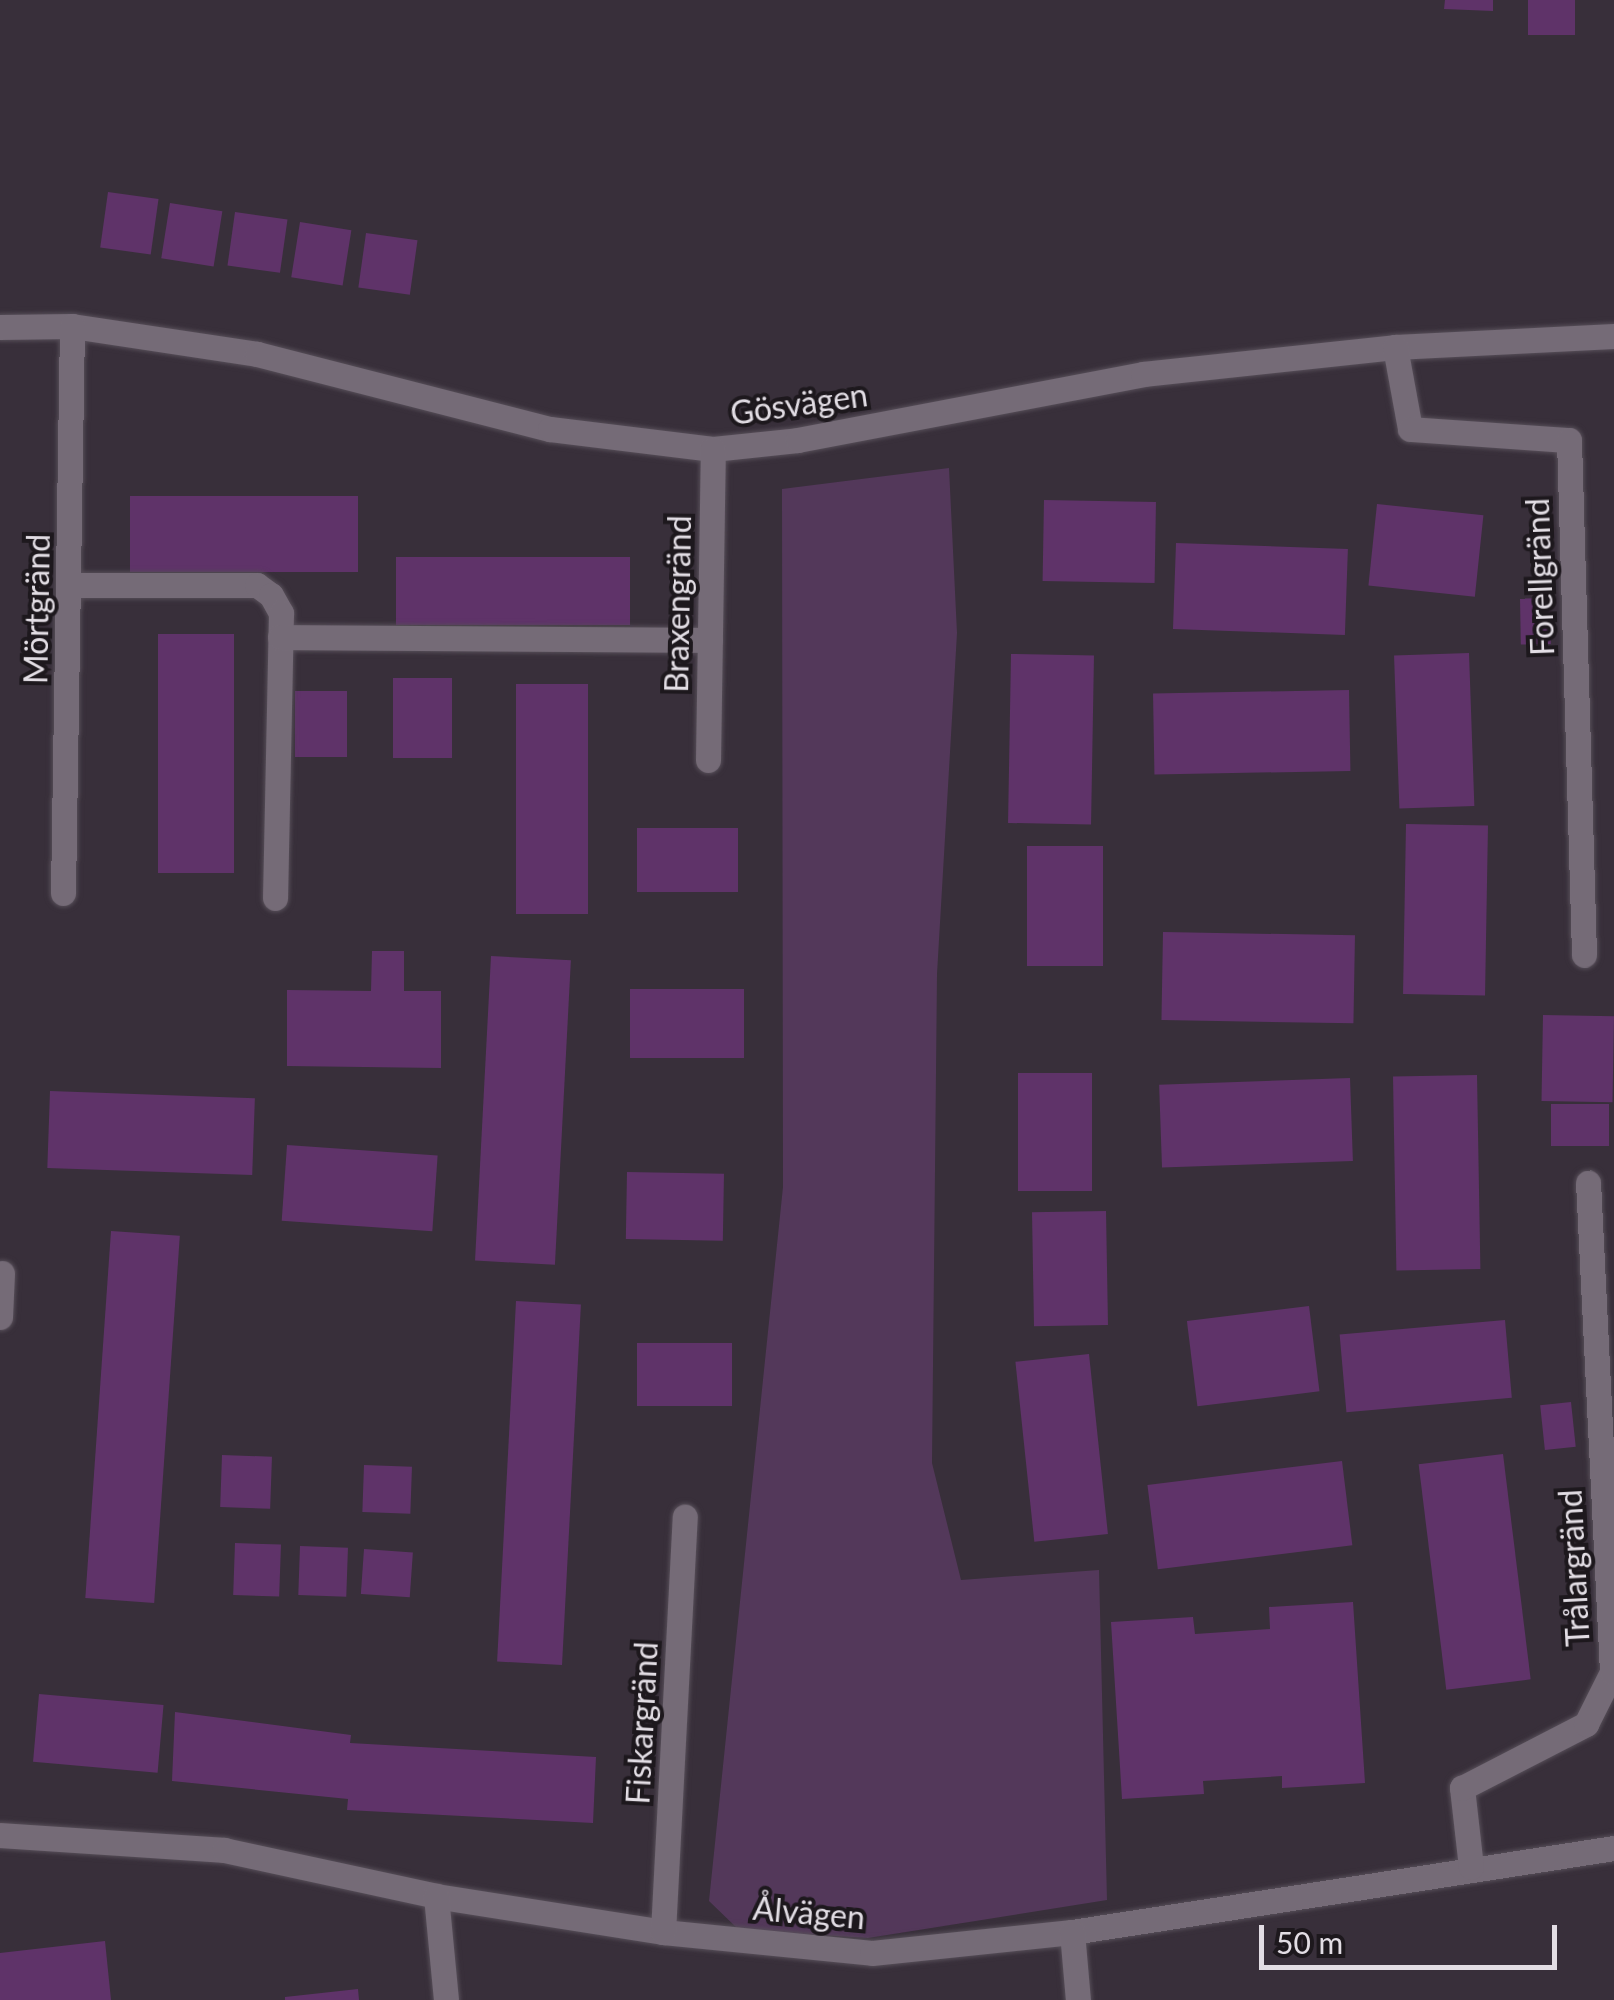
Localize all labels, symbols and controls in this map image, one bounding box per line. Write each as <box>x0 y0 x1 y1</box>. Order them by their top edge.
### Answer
street label: Gösvägen <box>728 375 870 433</box>
street label: Forellgränd <box>1518 498 1562 656</box>
street label: Braxengränd <box>657 515 699 693</box>
street label: Mörtgränd <box>16 534 58 684</box>
street label: Trålargränd <box>1551 1489 1597 1647</box>
street label: Fiskargränd <box>619 1641 665 1805</box>
street label: Ålvägen <box>751 1889 867 1937</box>
scale bar <box>1264 1905 1562 1967</box>
text: 50 m <box>1276 1924 1343 1960</box>

